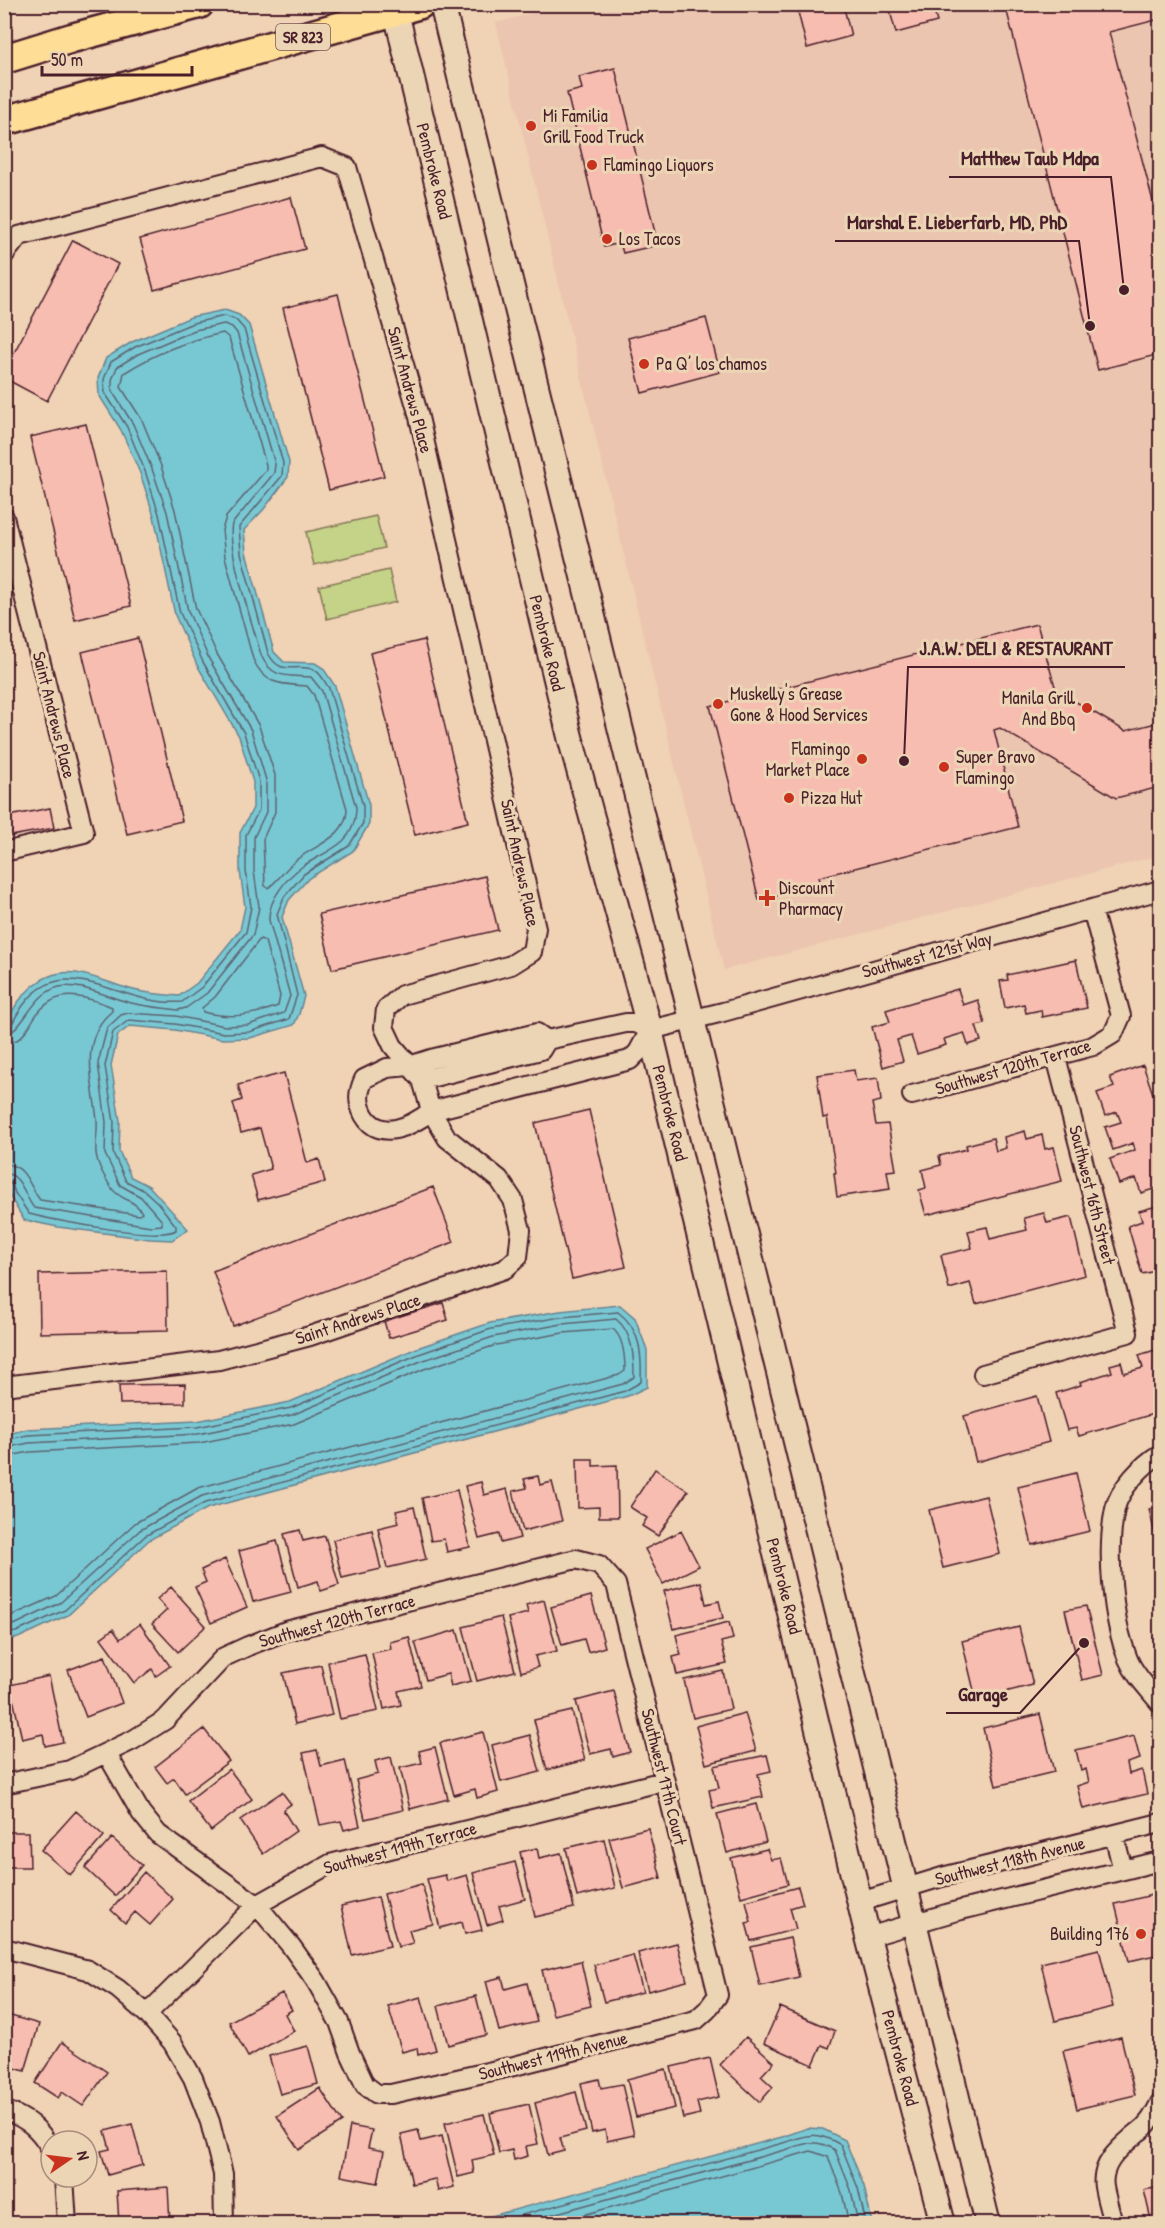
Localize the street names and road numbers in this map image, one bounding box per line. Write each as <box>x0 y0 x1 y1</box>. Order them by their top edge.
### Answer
road number: SR 823 <box>276 24 330 50</box>
street label: Pembroke Road <box>411 120 458 221</box>
street label: Saint Andrews Place <box>382 324 439 456</box>
street label: Pembroke Road <box>524 592 571 693</box>
street label: Saint Andrews Place <box>27 649 82 781</box>
street label: Saint Andrews Place <box>495 797 546 929</box>
street label: Southwest 121st Way <box>859 925 995 984</box>
street label: Southwest 120th Terrace <box>932 1032 1094 1101</box>
street label: Pembroke Road <box>647 1062 694 1163</box>
street label: Southwest 16th Street <box>1063 1123 1122 1268</box>
street label: Saint Andrews Place <box>292 1287 423 1350</box>
street label: Pembroke Road <box>761 1535 808 1636</box>
street label: Southwest 120th Terrace <box>256 1588 418 1653</box>
street label: Southwest 17th Court <box>635 1706 694 1849</box>
street label: Southwest 119th Terrace <box>321 1815 479 1880</box>
street label: Southwest 118th Avenue <box>932 1830 1087 1891</box>
street label: Pembroke Road <box>876 2007 925 2108</box>
street label: Southwest 119th Avenue <box>476 2025 630 2086</box>

